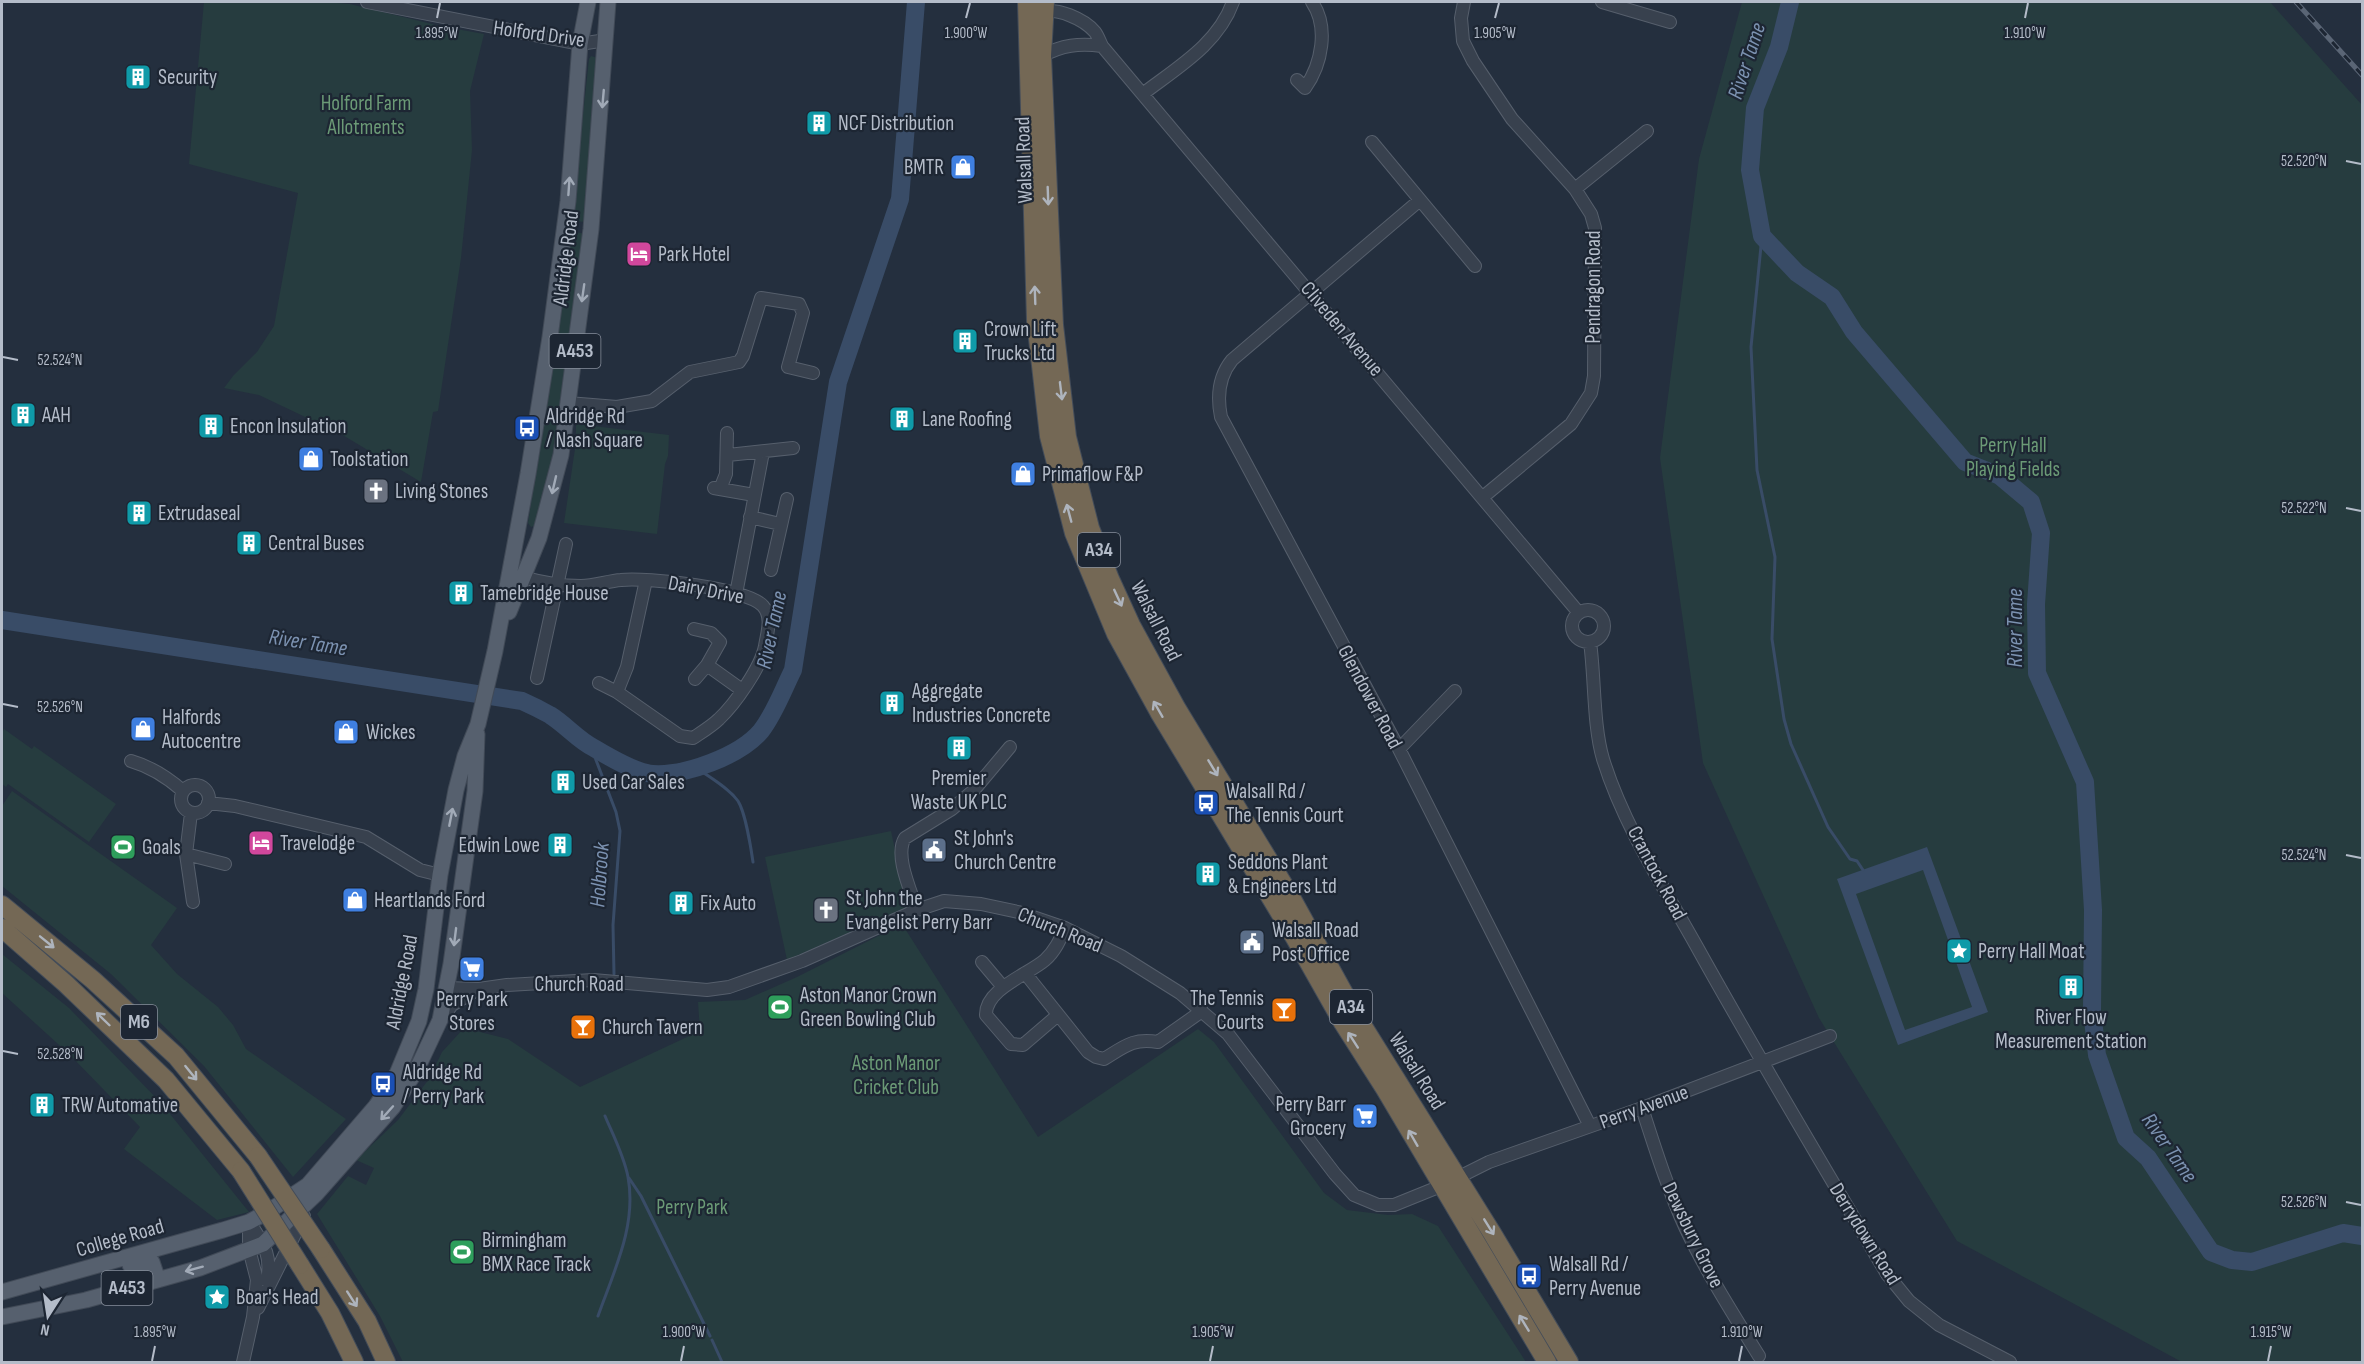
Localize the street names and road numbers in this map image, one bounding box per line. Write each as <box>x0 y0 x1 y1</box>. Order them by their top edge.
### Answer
street label: Holford Drive <box>492 15 586 53</box>
street label: Walsall Road <box>1010 116 1038 204</box>
street label: Aldridge Road <box>548 209 584 308</box>
street label: Pendragon Road <box>1581 230 1606 344</box>
street label: Cliveden Avenue <box>1295 277 1389 381</box>
road number: A453 <box>550 334 600 368</box>
road number: A34 <box>1078 533 1120 567</box>
street label: Dairy Drive <box>666 570 746 610</box>
street label: Walsall Road <box>1125 577 1187 665</box>
street label: Glendower Road <box>1332 641 1408 753</box>
street label: Crantock Road <box>1622 822 1692 924</box>
street label: Church Road <box>1014 902 1106 958</box>
street label: Aldridge Road <box>380 933 423 1032</box>
street label: Church Road <box>534 972 624 997</box>
road number: A34 <box>1330 990 1372 1024</box>
road number: M6 <box>121 1005 157 1039</box>
street label: Walsall Road <box>1383 1028 1451 1114</box>
street label: Perry Avenue <box>1596 1079 1692 1135</box>
street label: Dewsbury Grove <box>1657 1178 1729 1292</box>
street label: Derrydown Road <box>1824 1178 1906 1290</box>
street label: College Road <box>73 1214 167 1262</box>
road number: A453 <box>102 1271 152 1305</box>

